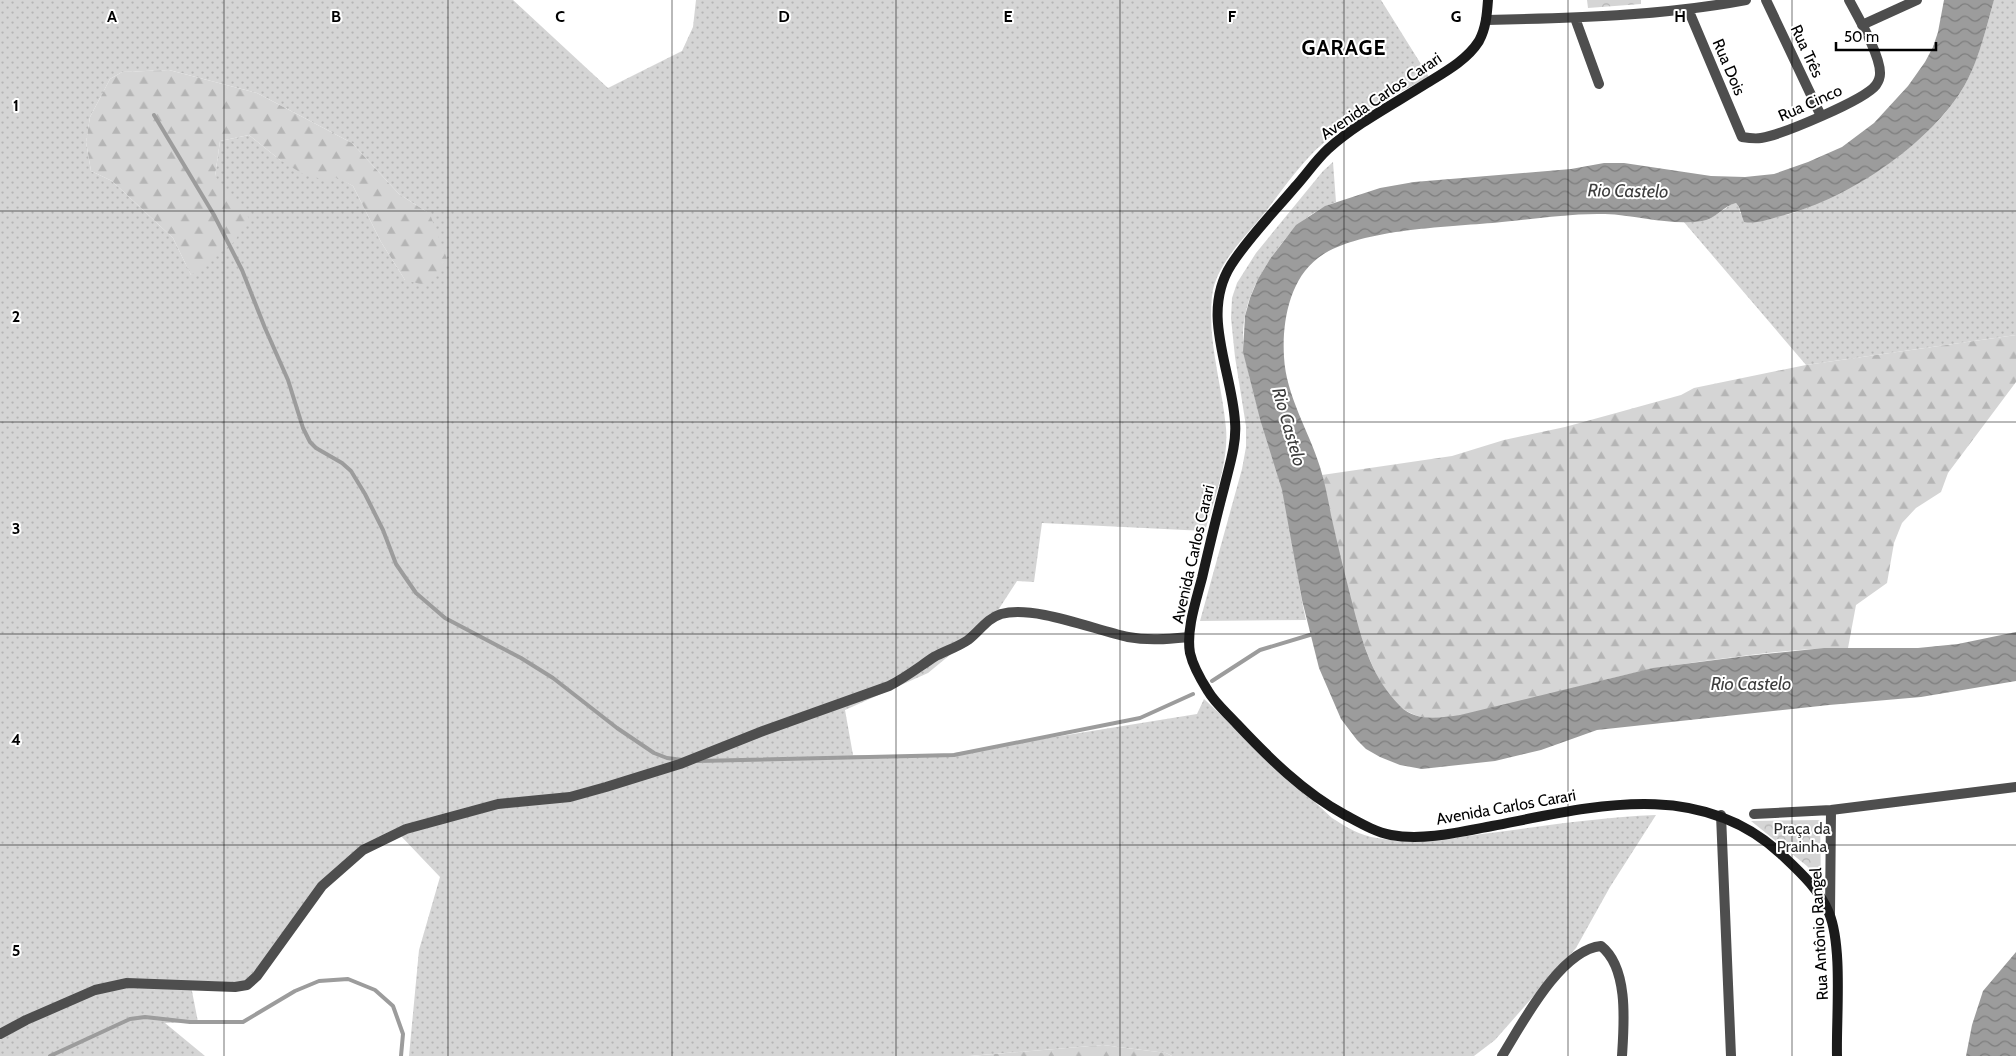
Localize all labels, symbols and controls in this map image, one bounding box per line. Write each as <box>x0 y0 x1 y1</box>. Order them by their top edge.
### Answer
text: A <box>107 7 117 26</box>
text: B <box>331 7 341 26</box>
text: C <box>555 7 565 26</box>
text: D <box>778 7 790 26</box>
text: E <box>1003 7 1013 26</box>
text: F <box>1228 7 1237 26</box>
text: G <box>1451 7 1461 26</box>
text: H <box>1674 7 1686 26</box>
scale bar <box>1836 20 1936 52</box>
street label: Rua Três <box>1787 22 1828 81</box>
text: 50 m <box>1844 28 1879 46</box>
district label: GARAGE <box>1302 35 1386 60</box>
street label: Rua Dois <box>1709 36 1750 98</box>
street label: Avenida Carlos Carari <box>1317 49 1445 143</box>
street label: Rua Cinco <box>1775 80 1845 125</box>
text: 1 <box>13 96 19 115</box>
water label: Rio Castelo <box>1587 179 1669 203</box>
text: 2 <box>12 307 20 326</box>
water label: Rio Castelo <box>1267 385 1311 469</box>
street label: Avenida Carlos Carari <box>1168 483 1218 625</box>
text: 3 <box>12 519 20 538</box>
water label: Rio Castelo <box>1711 673 1791 695</box>
text: 4 <box>11 730 21 749</box>
street label: Avenida Carlos Carari <box>1435 785 1577 829</box>
park label: Praça da Prainha <box>1774 819 1831 856</box>
street label: Rua Antônio Rangel <box>1806 867 1832 1001</box>
text: 5 <box>12 941 20 960</box>

